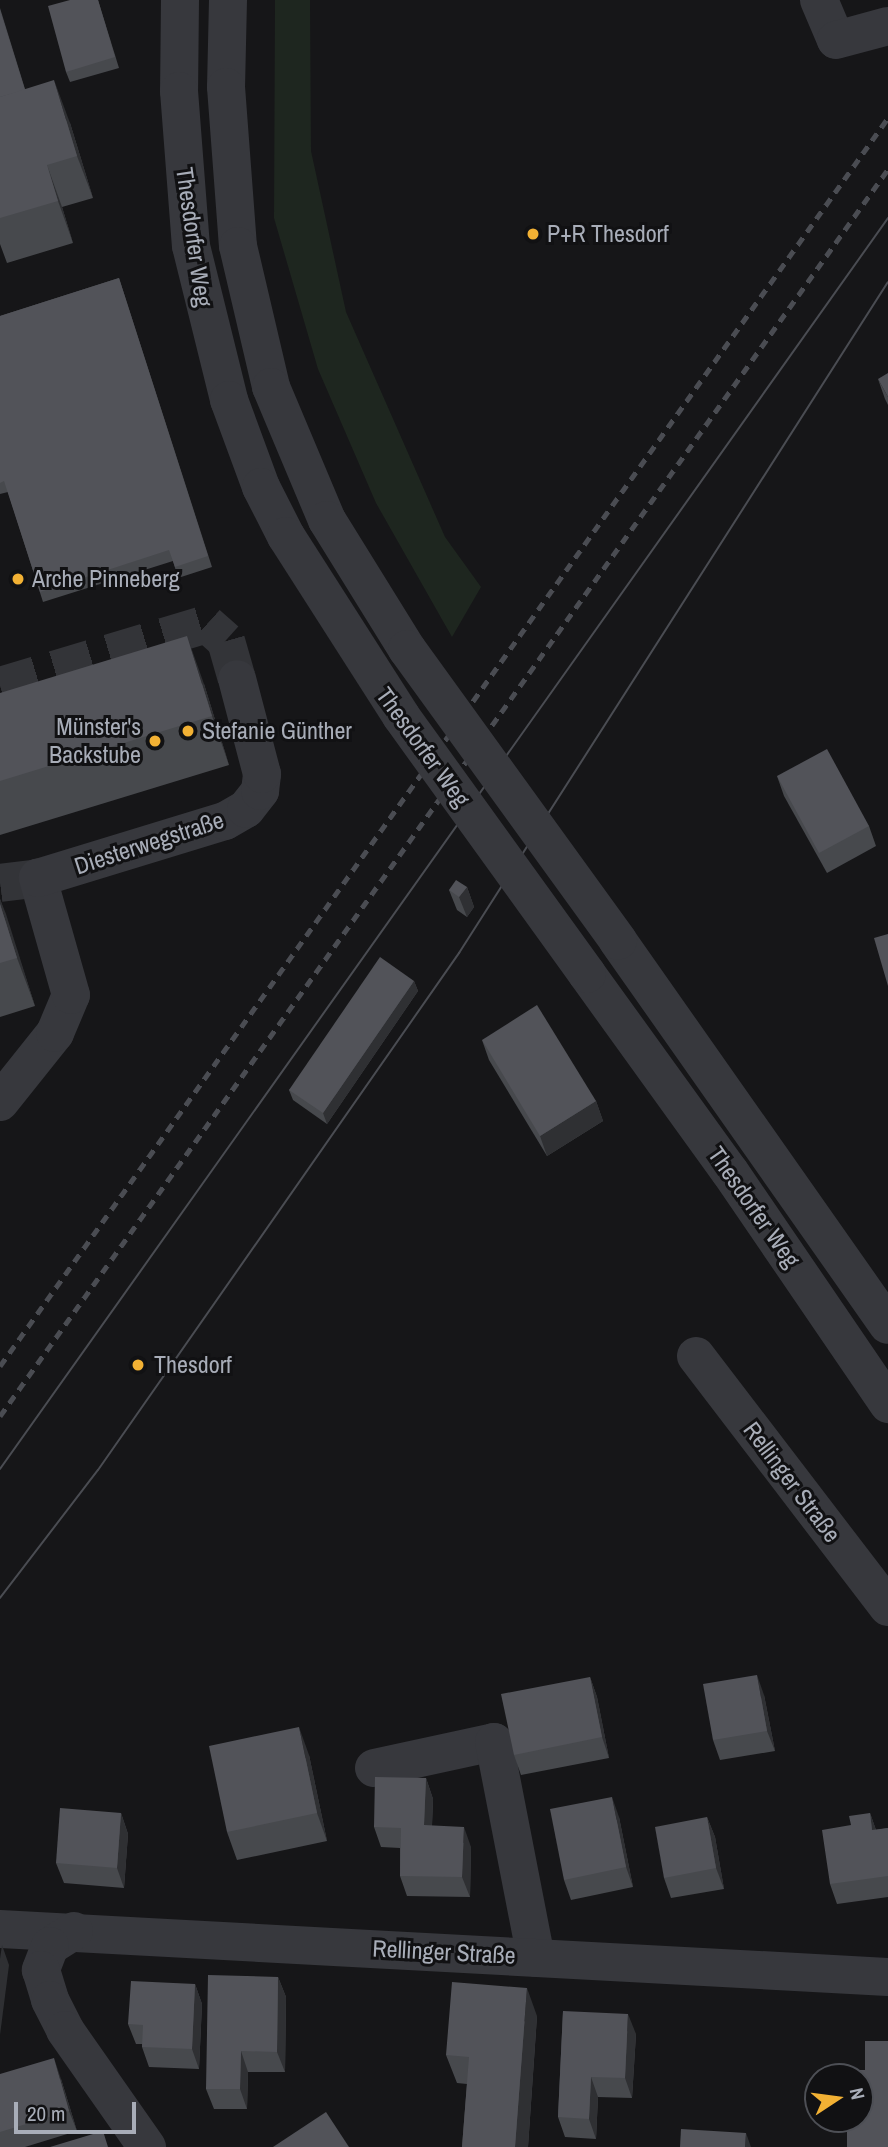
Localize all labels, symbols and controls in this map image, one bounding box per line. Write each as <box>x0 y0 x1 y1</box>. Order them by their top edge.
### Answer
street label: Thesdorfer Weg <box>170 165 218 309</box>
place label: P+R Thesdorf <box>547 220 669 248</box>
marker: P+R Thesdorf <box>525 226 541 242</box>
place label: Arche Pinneberg <box>32 565 180 593</box>
marker: Arche Pinneberg <box>10 571 26 587</box>
street label: Thesdorfer Weg <box>370 682 476 812</box>
place label: Münster's Backstube <box>49 713 141 769</box>
place label: Stefanie Günther <box>202 717 352 745</box>
marker: Stefanie Günther <box>180 723 196 739</box>
marker: Münster's Backstube <box>147 733 163 749</box>
street label: Diesterwegstraße <box>71 805 227 881</box>
street label: Thesdorfer Weg <box>702 1141 806 1273</box>
place label: Thesdorf <box>154 1351 232 1379</box>
marker: Thesdorf <box>128 1355 148 1375</box>
street label: Rellinger Straße <box>737 1416 847 1548</box>
street label: Rellinger Straße <box>372 1934 516 1970</box>
north arrow <box>804 2063 874 2133</box>
text: N <box>844 2085 871 2102</box>
scale bar <box>18 2088 140 2132</box>
text: 20 m <box>27 2099 65 2128</box>

